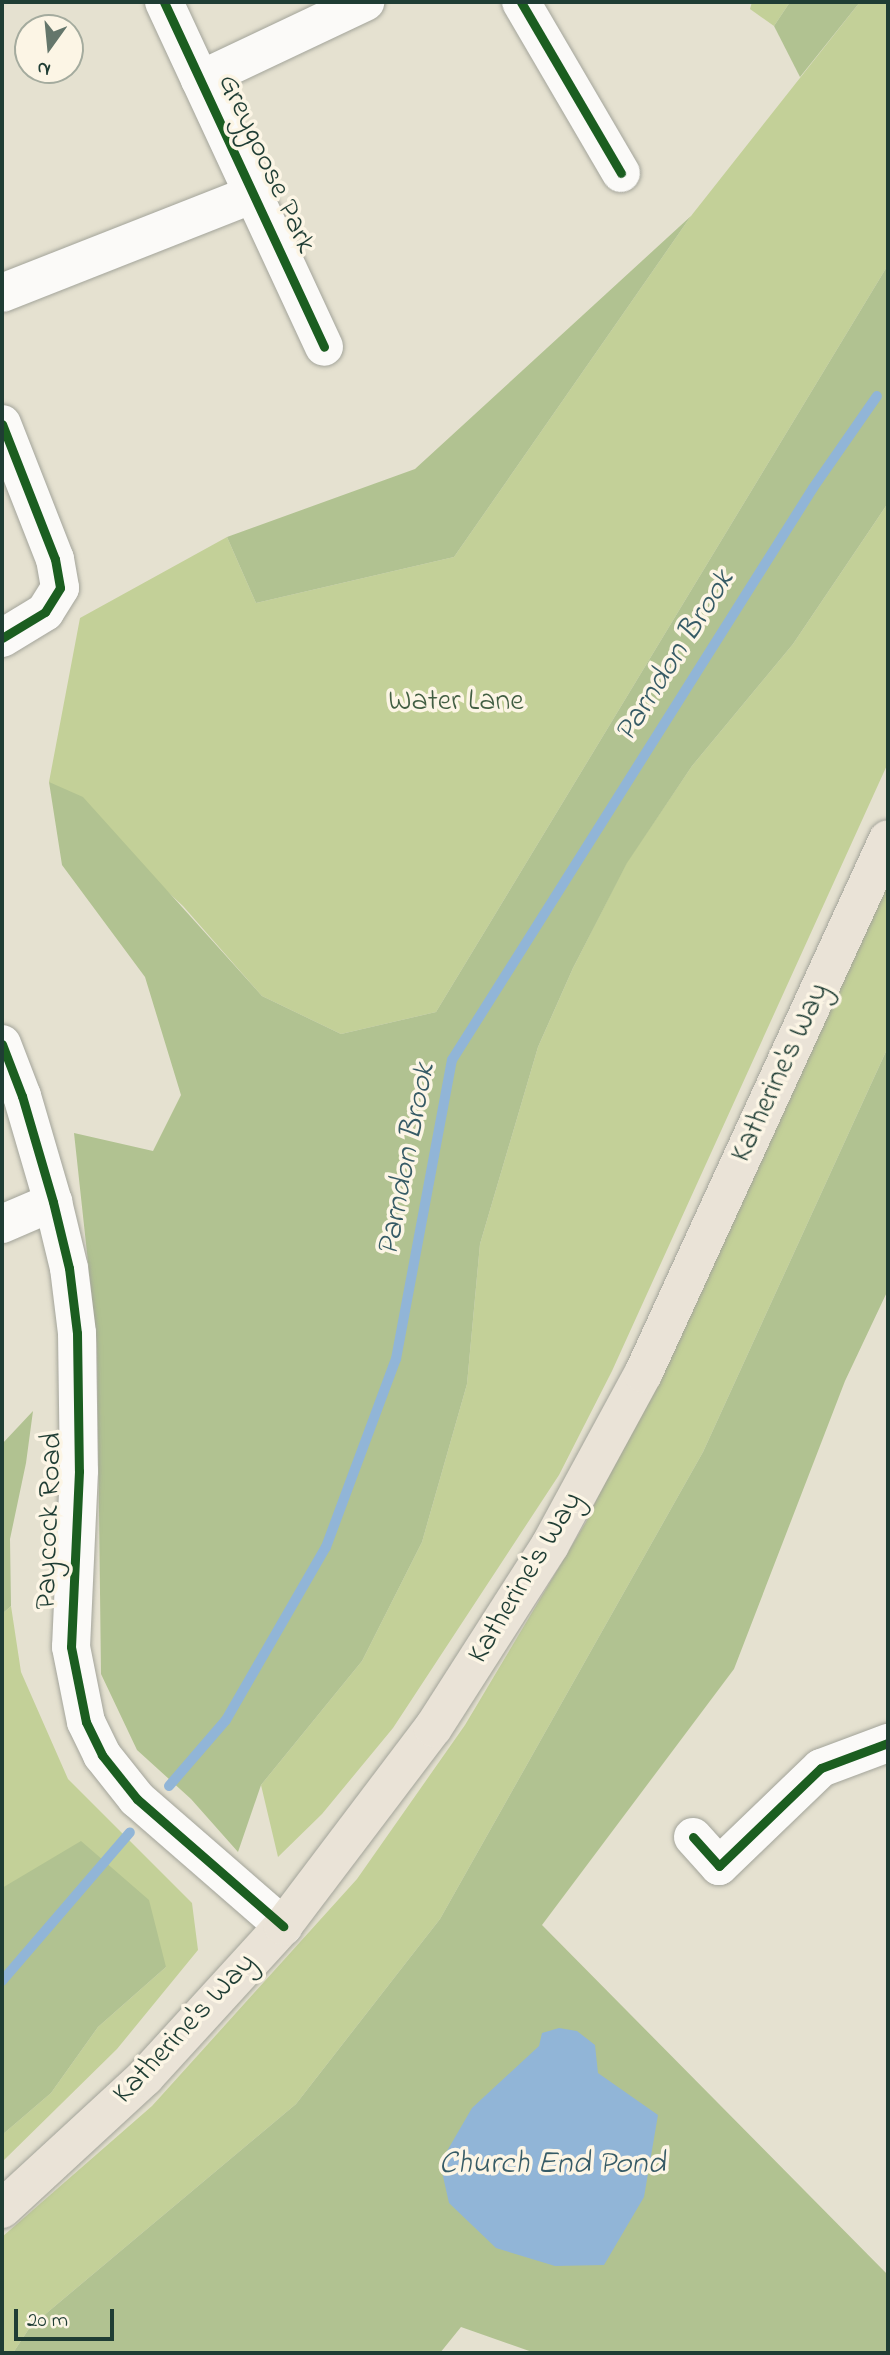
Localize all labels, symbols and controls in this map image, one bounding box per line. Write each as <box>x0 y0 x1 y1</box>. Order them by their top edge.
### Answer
north arrow <box>14 14 84 84</box>
text: N <box>34 53 54 83</box>
street label: Greygoose Park <box>209 69 323 259</box>
water label: Parndon Brook <box>608 564 744 750</box>
park label: Water Lane <box>388 684 524 720</box>
street label: Katherine's Way <box>724 978 838 1168</box>
water label: Parndon Brook <box>370 1060 446 1260</box>
street label: Paycock Road <box>29 1432 71 1610</box>
street label: Katherine's Way <box>461 1486 591 1670</box>
street label: Katherine's Way <box>106 1946 264 2112</box>
water label: Church End Pond <box>439 2146 665 2184</box>
scale bar <box>18 2296 117 2340</box>
text: 20 m <box>27 2306 68 2336</box>

